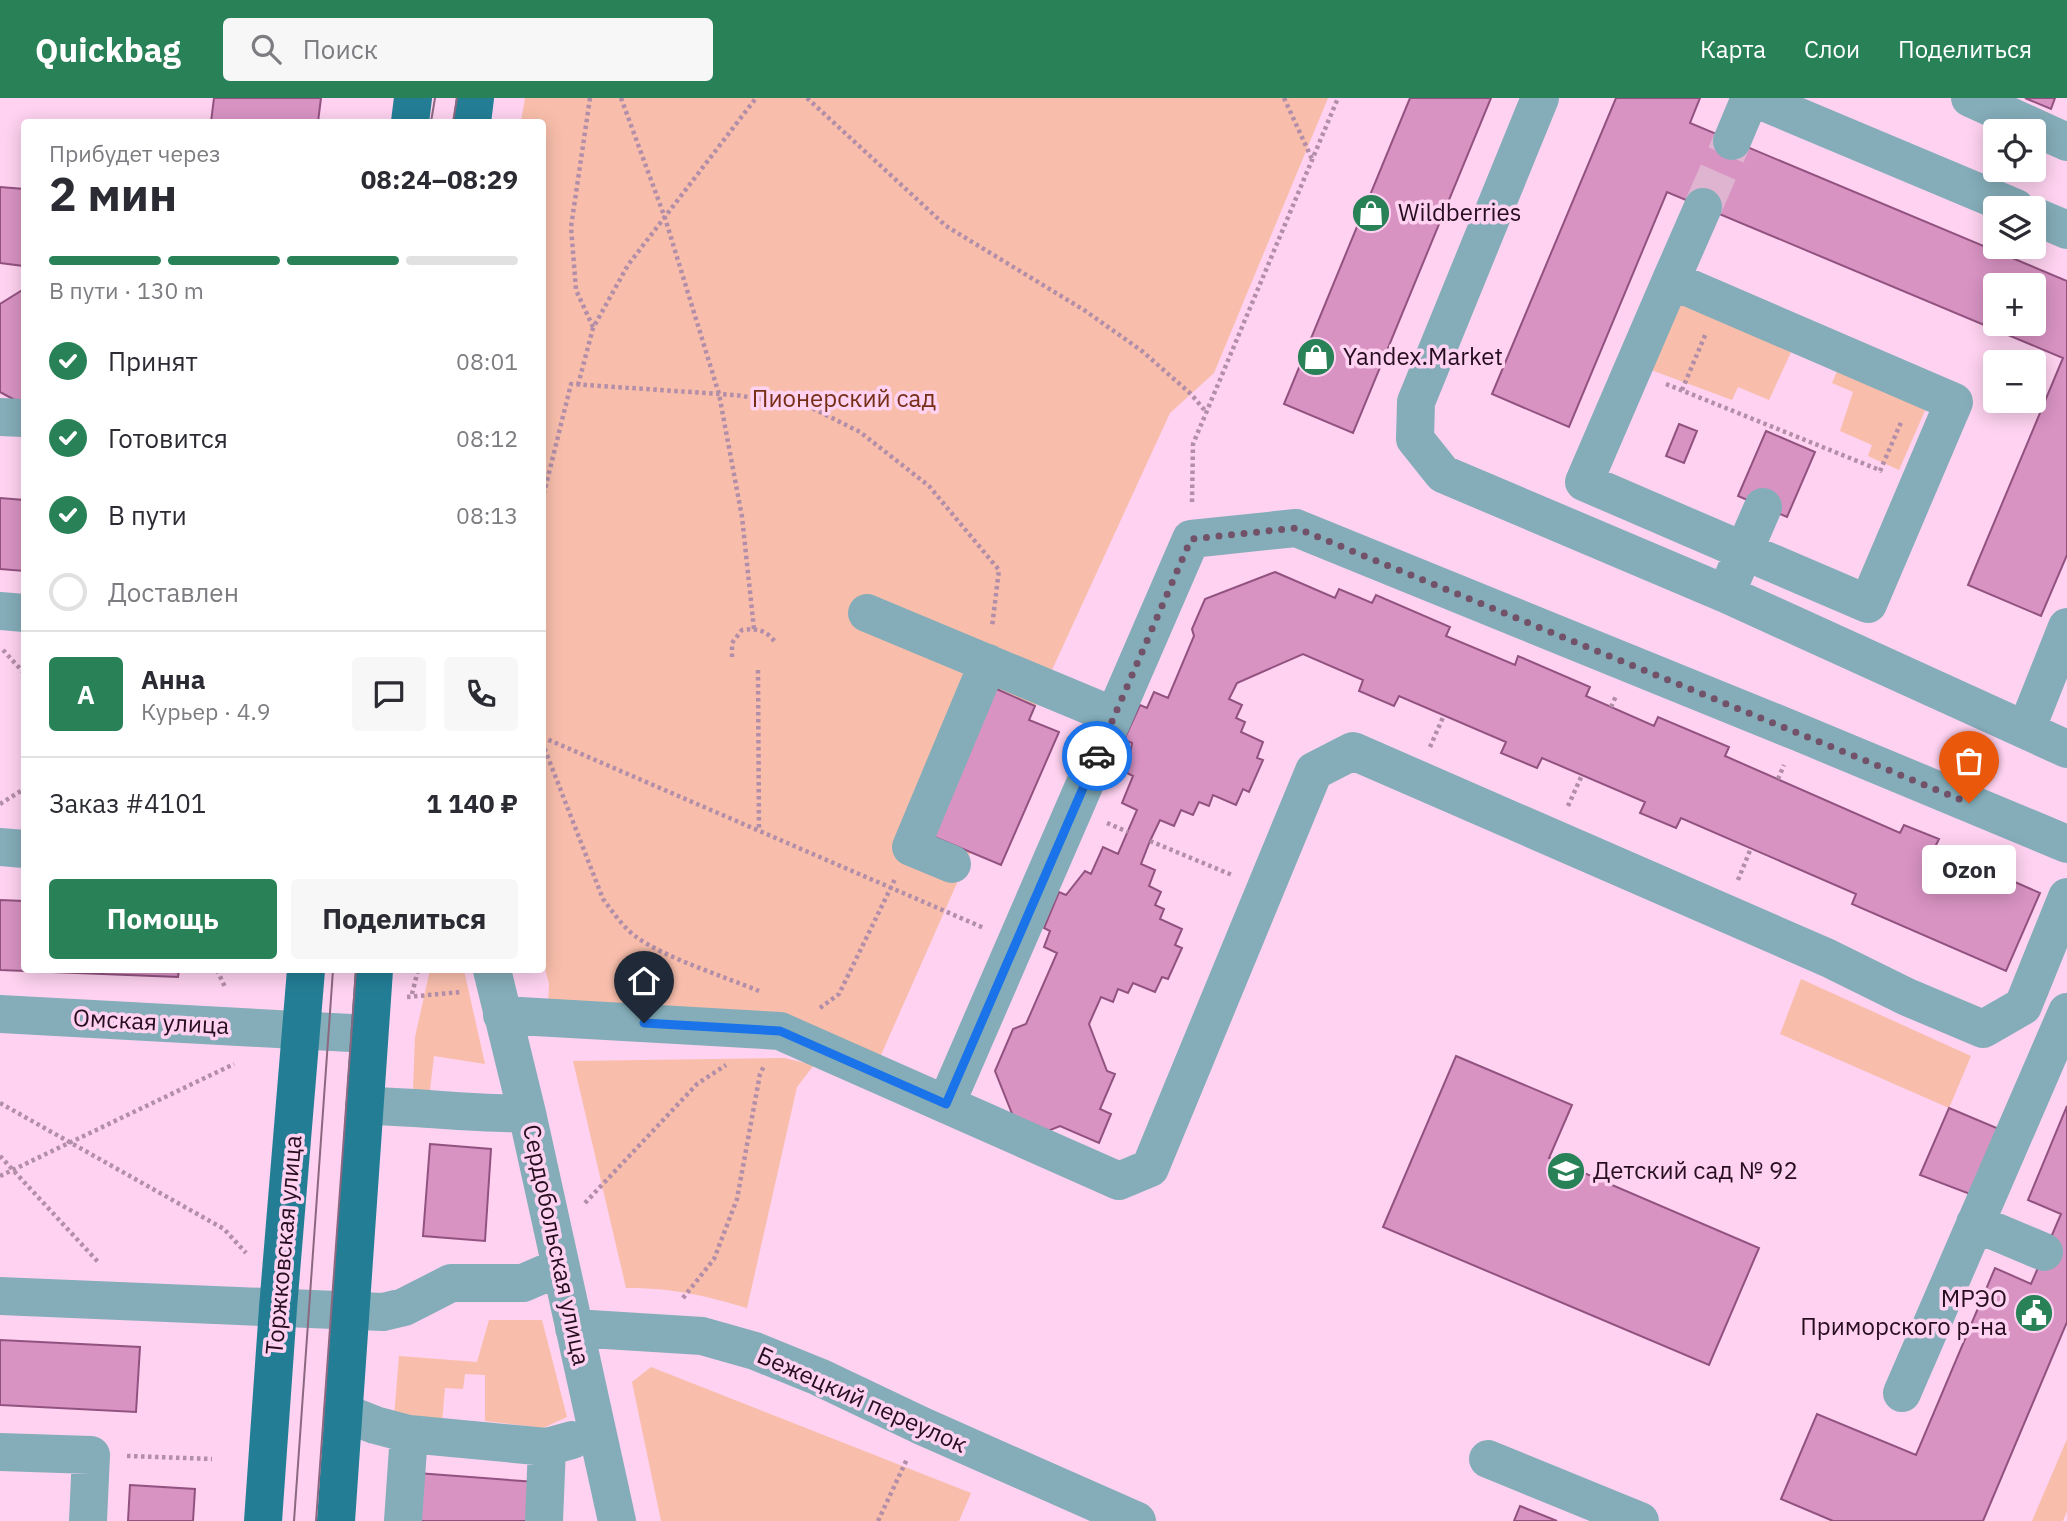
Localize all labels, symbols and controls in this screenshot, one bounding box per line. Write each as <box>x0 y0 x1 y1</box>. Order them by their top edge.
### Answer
search box <box>223 18 713 81</box>
text: Quickbag <box>35 28 181 71</box>
icon: search <box>247 30 285 68</box>
text: Поиск <box>303 32 378 66</box>
text: Карта <box>1700 33 1766 65</box>
text: Слои <box>1804 33 1860 65</box>
text: Поделиться <box>1898 33 2032 65</box>
map controls <box>1983 119 2046 413</box>
button: locate <box>1983 119 2046 182</box>
text: Прибудет через <box>49 138 221 168</box>
text: 08:24–08:29 <box>361 162 518 196</box>
text: 2 мин <box>49 164 177 224</box>
shop icon: Wildberries <box>1350 192 1392 234</box>
place label: Wildberries <box>1398 196 1521 228</box>
button: layers <box>1983 196 2046 259</box>
button: + <box>1983 273 2046 336</box>
text: В пути · 130 m <box>49 275 204 305</box>
shop icon: Yandex.Market <box>1295 336 1337 378</box>
place label: Yandex.Market <box>1343 340 1503 372</box>
icon: check <box>49 342 87 380</box>
text: Принят <box>108 344 198 378</box>
text: 08:01 <box>456 346 518 376</box>
button: − <box>1983 350 2046 413</box>
park label: Пионерский сад <box>752 382 936 414</box>
icon: check <box>49 419 87 457</box>
text: Готовится <box>108 421 228 455</box>
text: 08:12 <box>456 423 518 453</box>
icon: check <box>49 496 87 534</box>
text: В пути <box>108 498 187 532</box>
text: 08:13 <box>456 500 518 530</box>
text: Доставлен <box>108 575 239 609</box>
button: chat <box>352 657 426 731</box>
button: phone <box>444 657 518 731</box>
text: Анна <box>141 662 205 696</box>
text: А <box>77 677 95 711</box>
text: Курьер · 4.9 <box>141 696 271 726</box>
courier <box>1062 721 1132 791</box>
pin <box>1939 731 1999 803</box>
icon: car <box>1078 737 1116 775</box>
icon: bag <box>1950 742 1988 780</box>
text: Заказ #4101 <box>49 786 206 820</box>
text: 1 140 ₽ <box>426 786 518 820</box>
callout: Ozon <box>1922 845 2016 894</box>
text: Ozon <box>1942 854 1996 884</box>
button: Помощь <box>49 879 277 959</box>
button: Поделиться <box>291 879 518 959</box>
pin <box>614 951 674 1023</box>
icon: home <box>625 962 663 1000</box>
street label: Омская улица <box>72 1001 230 1041</box>
street label: Сердобольская улица <box>516 1121 598 1368</box>
street label: Торжковская улица <box>257 1134 309 1356</box>
school or university icon: Детский сад № 92 <box>1545 1150 1587 1192</box>
place label: Детский сад № 92 <box>1593 1154 1798 1186</box>
place label: МРЭО Приморского р-на <box>1800 1282 2007 1342</box>
public building icon: МРЭО Приморского р-на <box>2013 1292 2055 1334</box>
street label: Бежецкий переулок <box>752 1338 972 1460</box>

